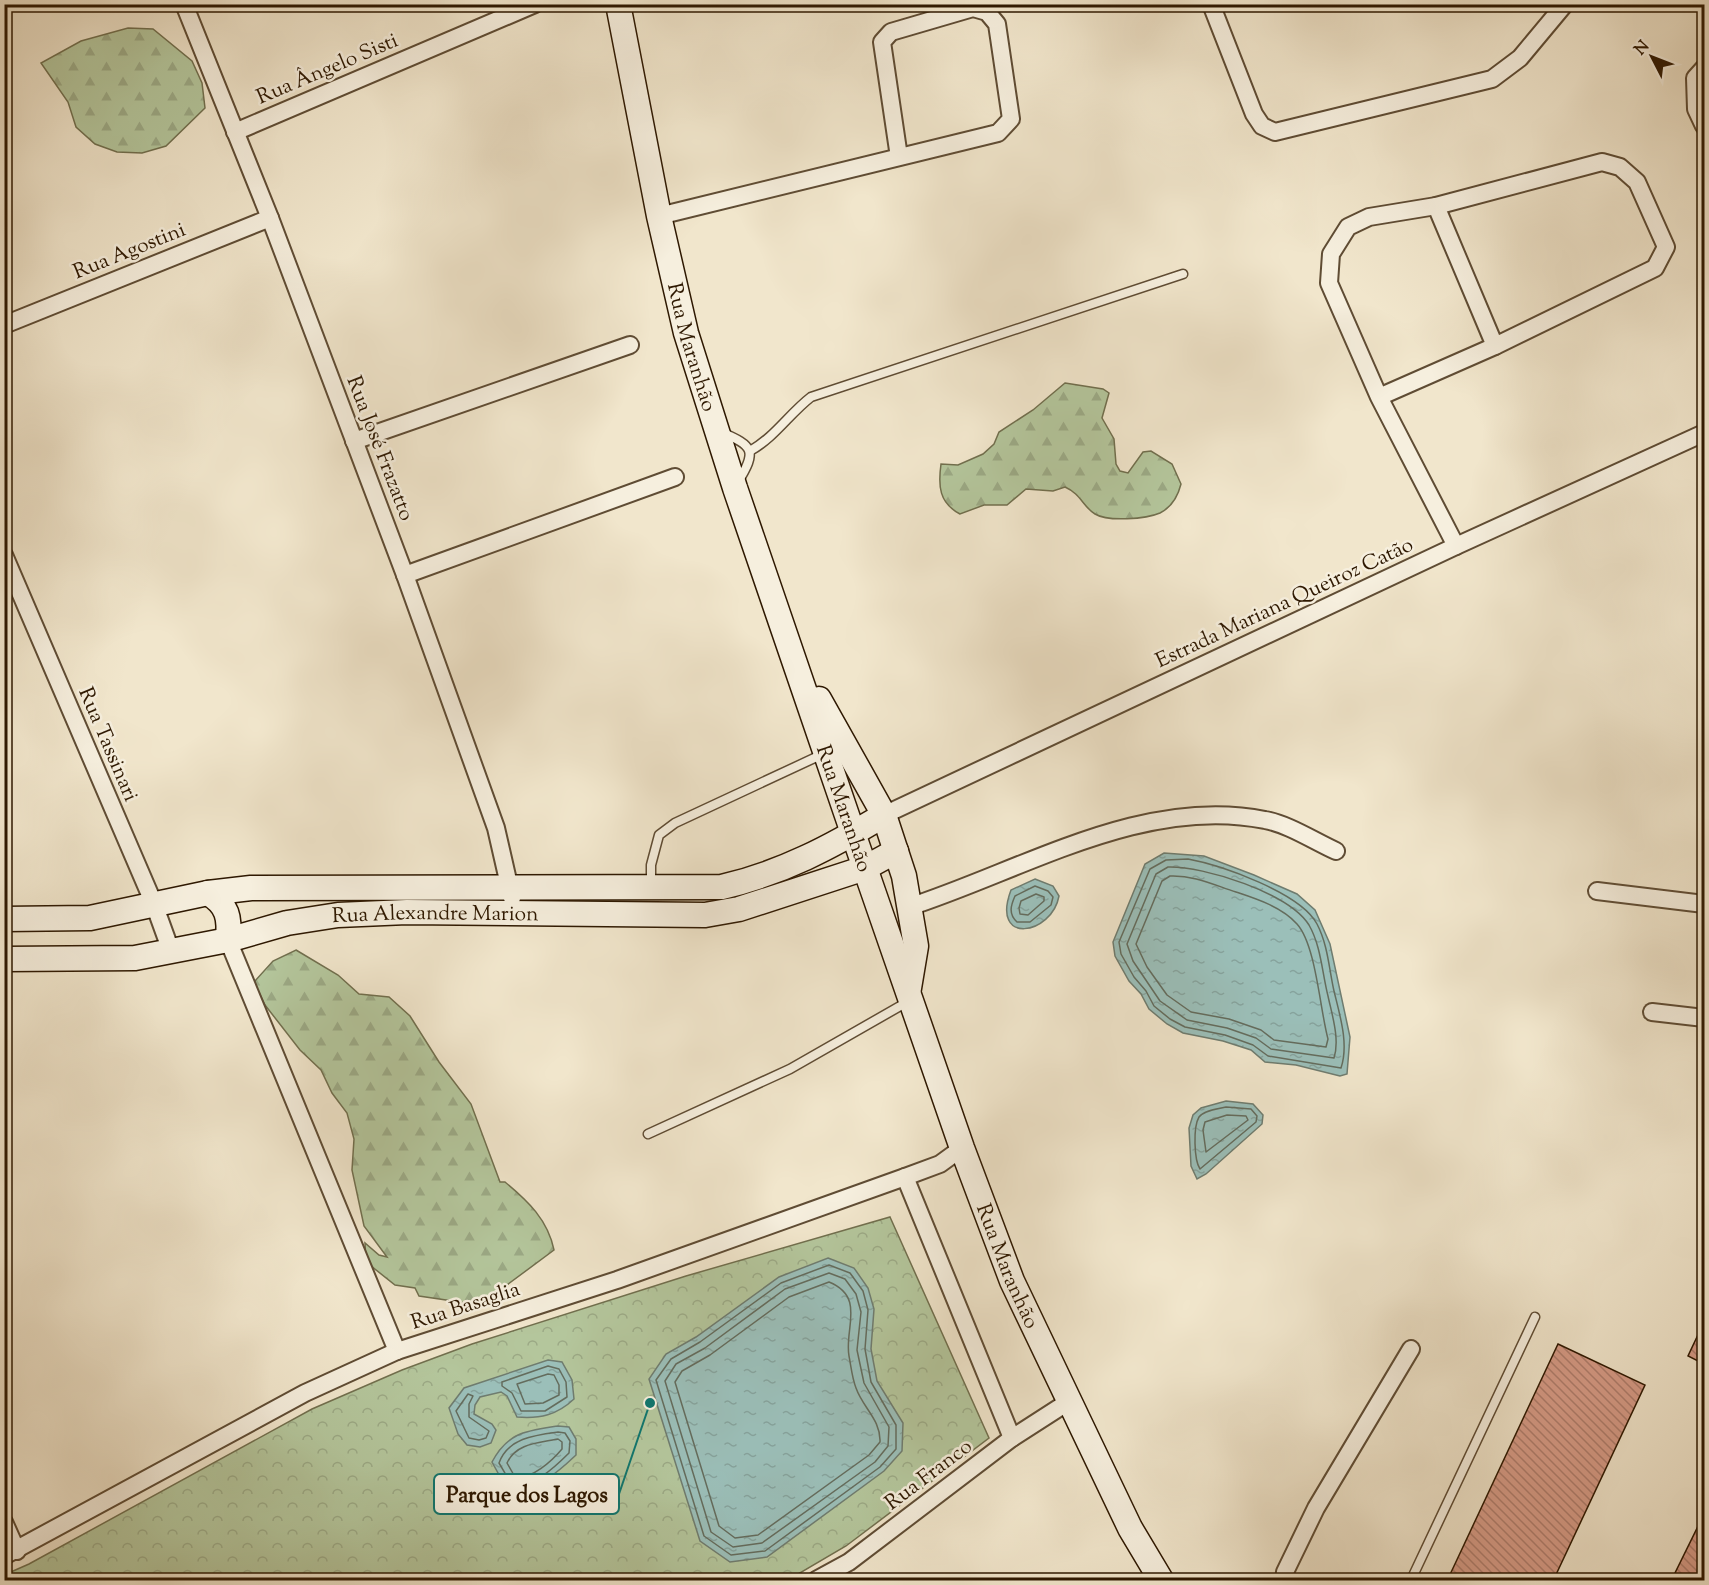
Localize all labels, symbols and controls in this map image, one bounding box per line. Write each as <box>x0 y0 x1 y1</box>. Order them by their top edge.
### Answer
street label: Rua Ângelo Sisti <box>252 26 403 113</box>
north arrow <box>1622 27 1682 87</box>
text: N <box>1630 36 1656 61</box>
street label: Rua Agostini <box>69 216 190 288</box>
street label: Rua Maranhão <box>658 280 723 416</box>
street label: Rua José Frazatto <box>338 372 421 525</box>
street label: Estrada Mariana Queiroz Catão <box>1151 531 1419 677</box>
street label: Rua Tassinari <box>70 683 145 807</box>
street label: Rua Maranhão <box>807 741 878 876</box>
street label: Rua Alexandre Marion <box>331 899 539 932</box>
street label: Rua Maranhão <box>967 1200 1046 1334</box>
street label: Rua Basaglia <box>407 1275 524 1339</box>
street label: Rua Franco <box>879 1433 979 1519</box>
callout: Parque dos Lagos <box>434 1474 619 1514</box>
text: Parque dos Lagos <box>446 1481 608 1513</box>

